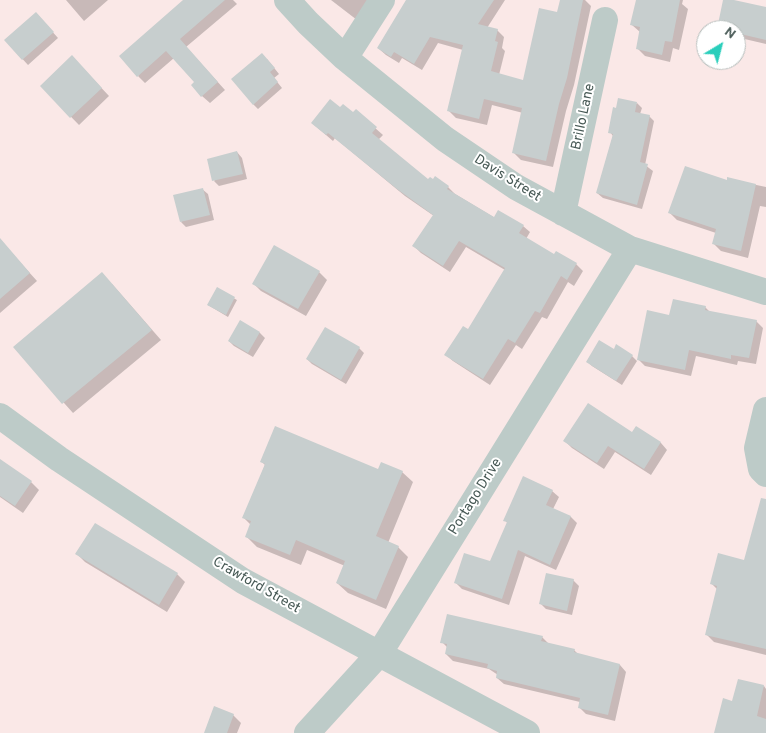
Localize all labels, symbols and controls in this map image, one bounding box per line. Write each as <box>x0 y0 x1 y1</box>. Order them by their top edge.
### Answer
north arrow <box>696 20 746 70</box>
text: N <box>721 24 739 43</box>
street label: Brillo Lane <box>569 82 599 152</box>
street label: Davis Street <box>470 152 544 206</box>
street label: Portago Drive <box>446 456 506 538</box>
street label: Crawford Street <box>209 554 303 618</box>

